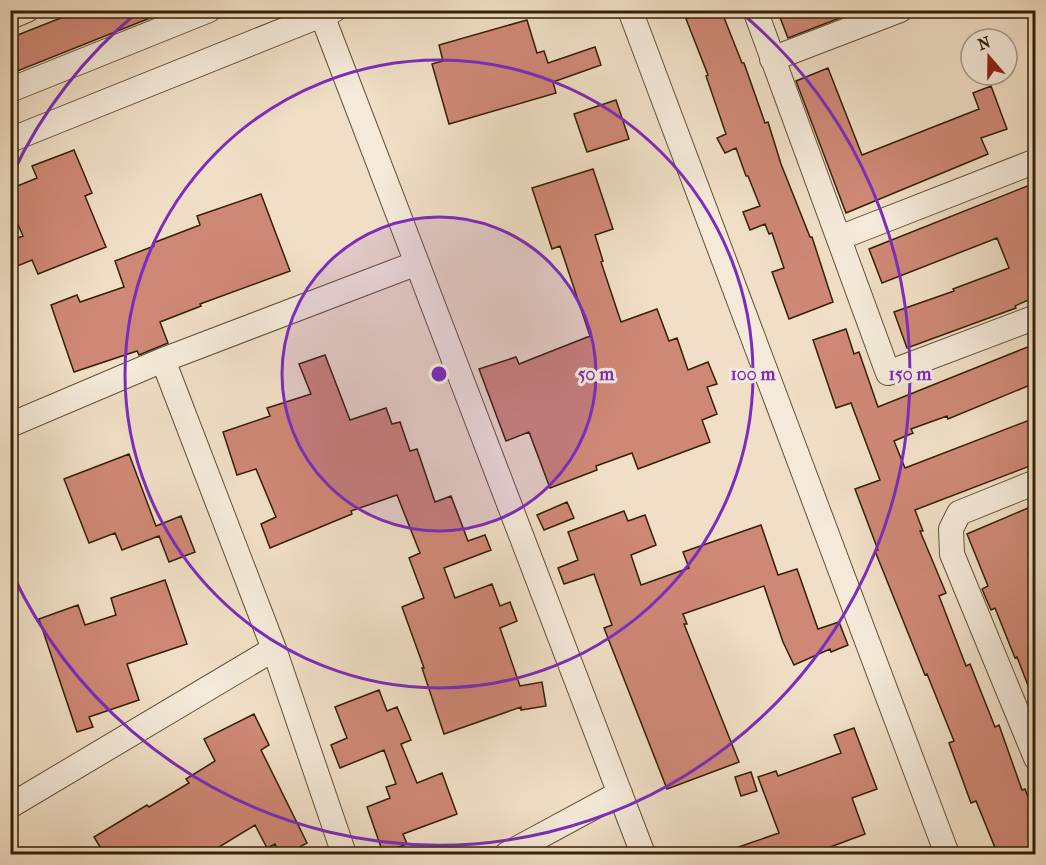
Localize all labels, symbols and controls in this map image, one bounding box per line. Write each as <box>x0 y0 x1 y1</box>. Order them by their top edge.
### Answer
north arrow <box>959 27 1019 87</box>
text: N <box>975 32 994 54</box>
centre of rings <box>429 364 449 384</box>
text: 50 m <box>578 364 615 385</box>
text: 100 m <box>730 364 777 385</box>
text: 150 m <box>889 364 932 385</box>

